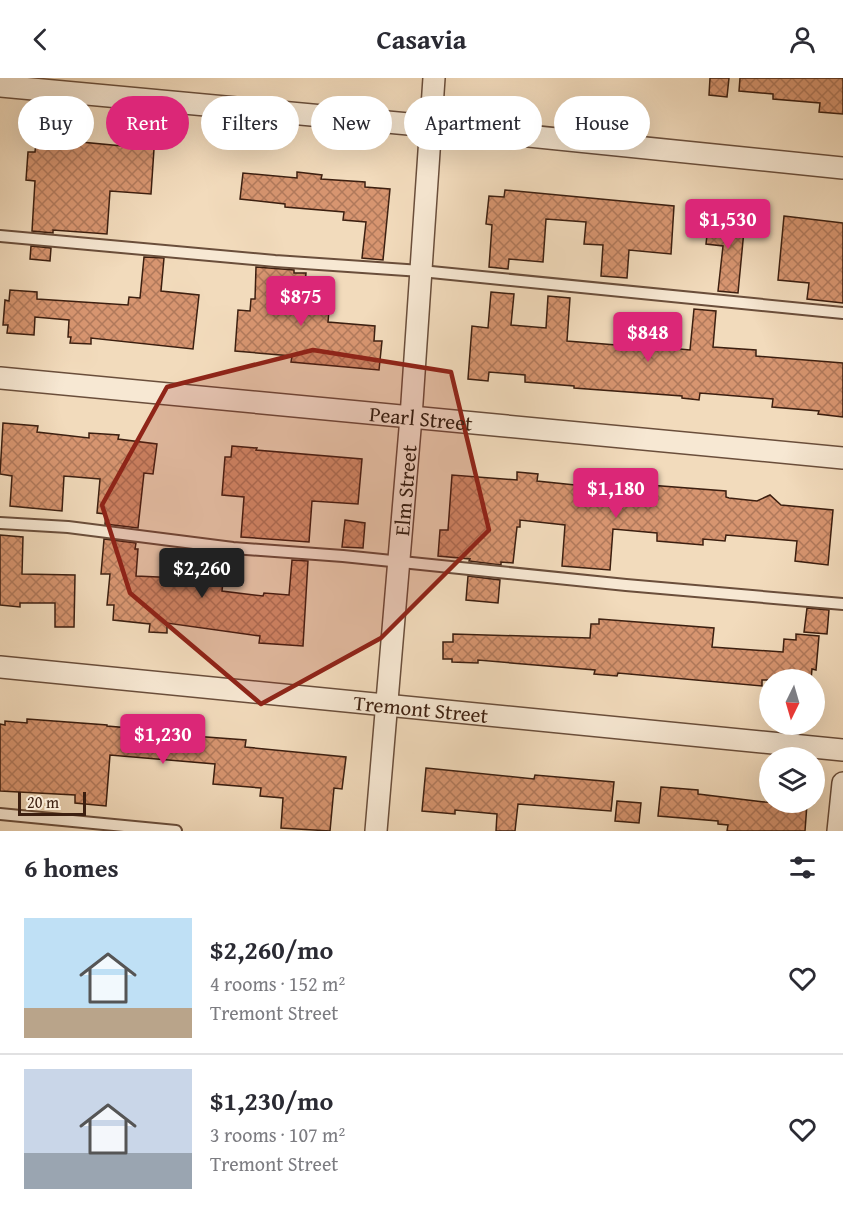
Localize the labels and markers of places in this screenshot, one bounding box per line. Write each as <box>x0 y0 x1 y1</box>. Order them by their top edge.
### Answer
pin: $1,530 <box>679 199 777 250</box>
pin: $875 <box>265 276 337 327</box>
pin: $848 <box>612 312 684 363</box>
pin: $1,180 <box>567 468 665 519</box>
pin: $2,260 <box>153 548 251 599</box>
pin: $1,230 <box>114 714 212 765</box>

